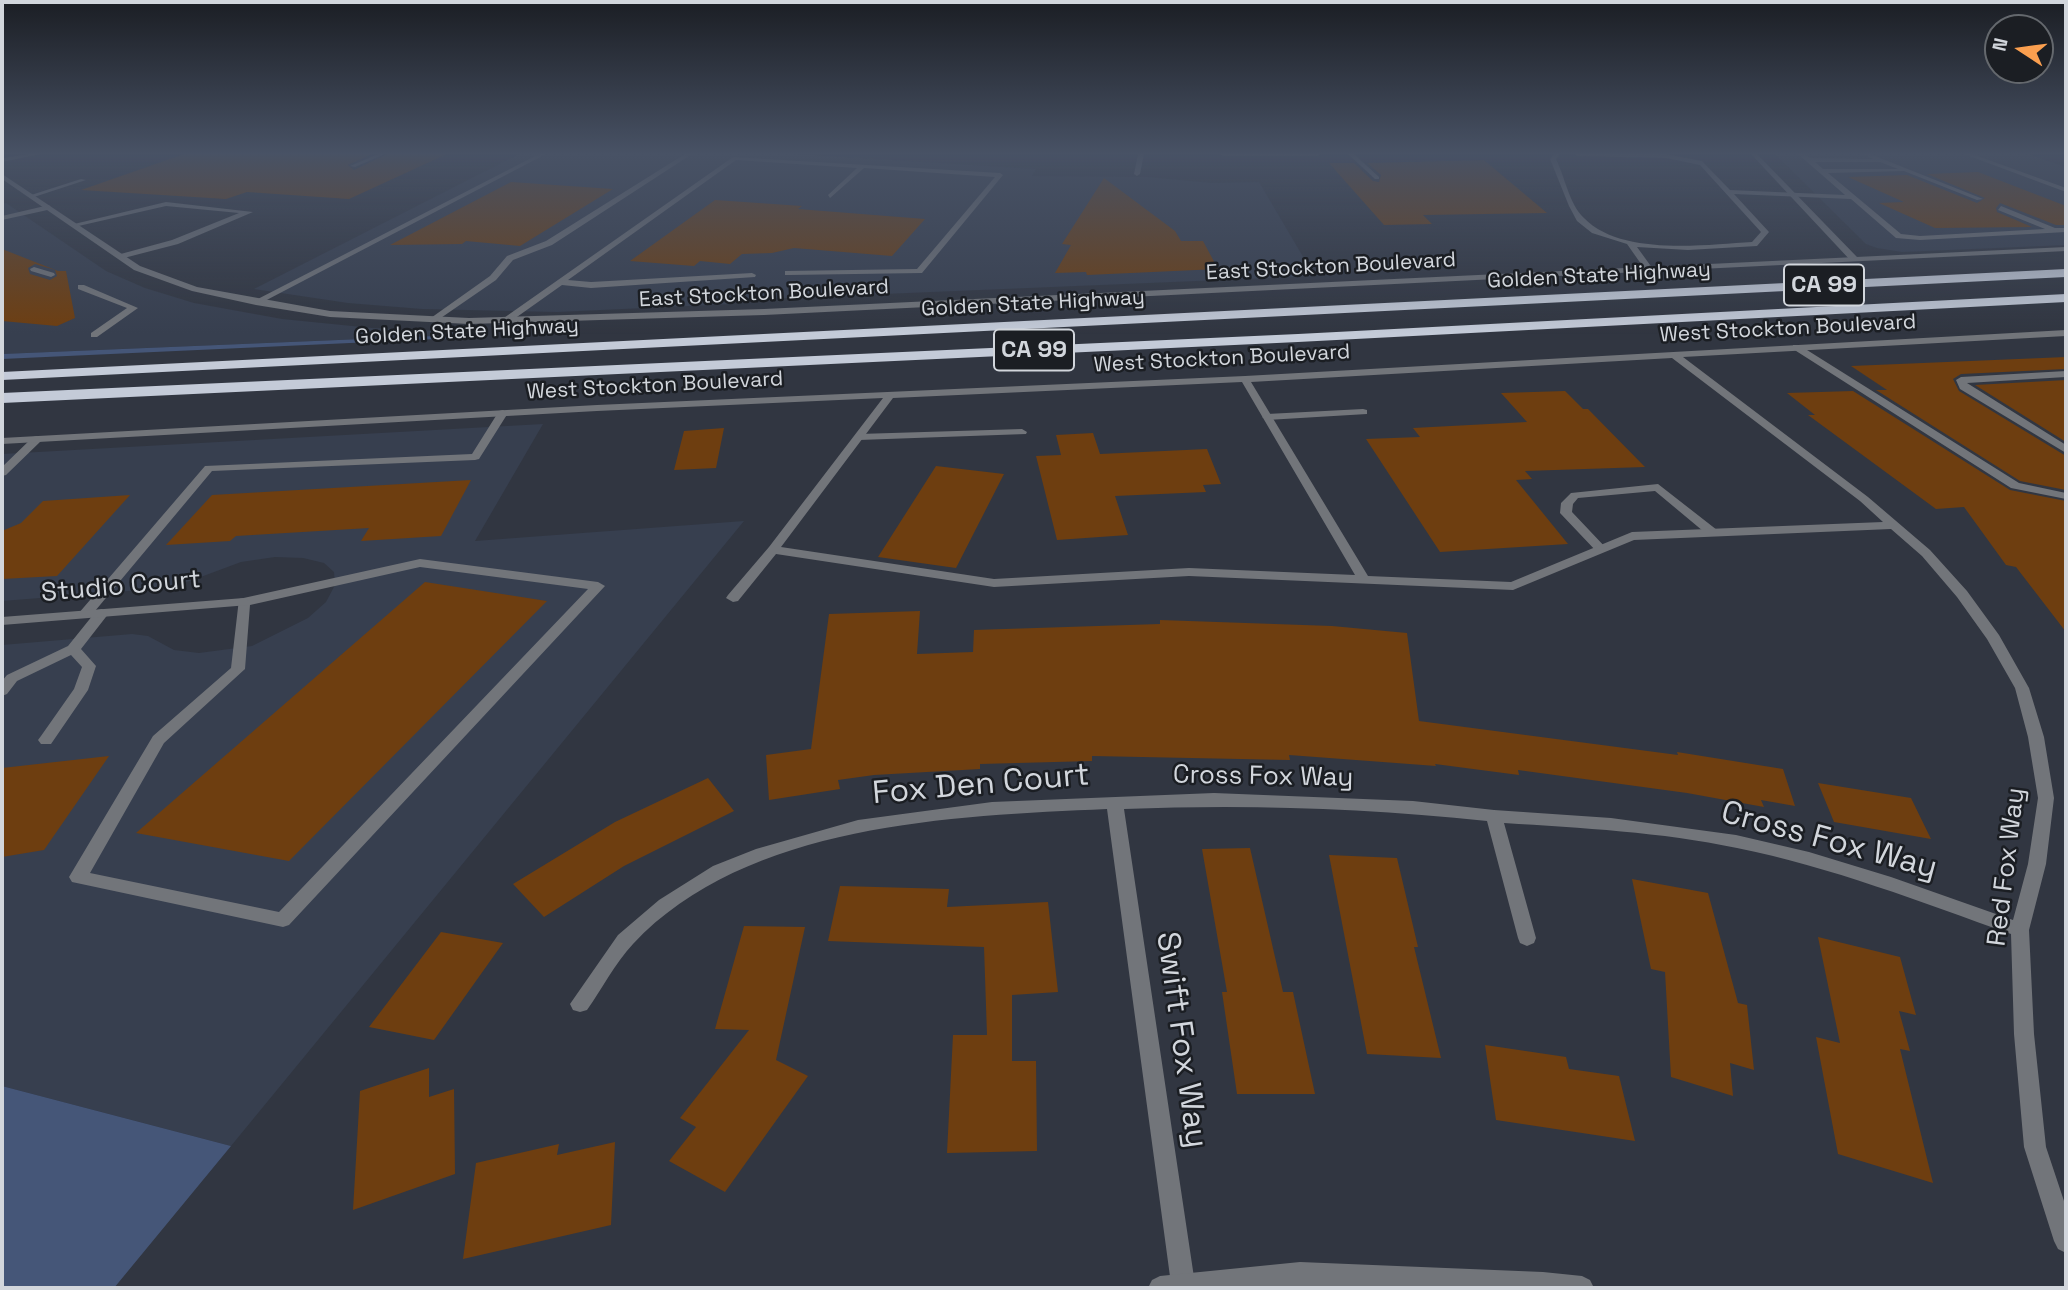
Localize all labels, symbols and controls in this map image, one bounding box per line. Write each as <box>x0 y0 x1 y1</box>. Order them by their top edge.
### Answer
north arrow <box>1984 14 2054 84</box>
text: N <box>1986 36 2014 54</box>
street label: East Stockton Boulevard <box>1205 248 1457 286</box>
street label: Golden State Highway <box>1487 258 1711 294</box>
road number: CA 99 <box>1784 264 1864 306</box>
street label: East Stockton Boulevard <box>638 275 890 313</box>
street label: Golden State Highway <box>921 286 1145 322</box>
street label: West Stockton Boulevard <box>1659 310 1917 348</box>
street label: Golden State Highway <box>355 314 579 350</box>
road number: CA 99 <box>994 330 1074 370</box>
street label: West Stockton Boulevard <box>1093 340 1351 378</box>
street label: West Stockton Boulevard <box>526 367 784 405</box>
street label: Studio Court <box>40 564 202 610</box>
street label: Fox Den Court <box>871 756 1091 814</box>
street label: Cross Fox Way <box>1173 760 1353 794</box>
street label: Red Fox Way <box>1982 786 2032 948</box>
street label: Cross Fox Way <box>1717 794 1941 888</box>
street label: Swift Fox Way <box>1147 929 1215 1151</box>

